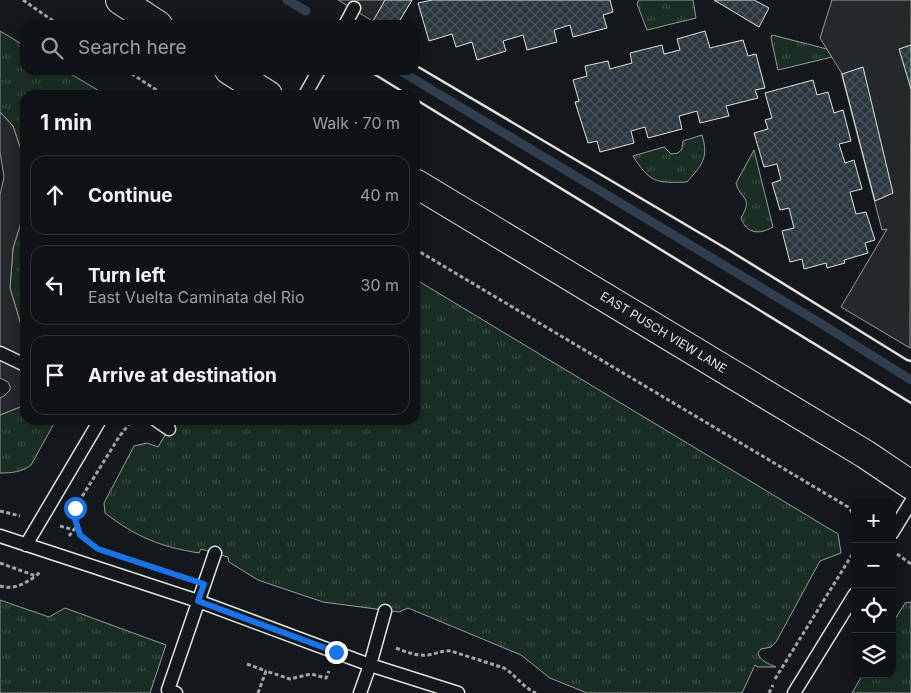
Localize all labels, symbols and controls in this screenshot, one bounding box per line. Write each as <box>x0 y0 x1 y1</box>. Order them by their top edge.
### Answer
search box <box>20 20 420 75</box>
icon: search <box>38 34 66 62</box>
text: Search here <box>78 36 187 59</box>
text: 1 min <box>40 110 92 135</box>
text: Walk · 70 m <box>312 113 400 133</box>
icon: ahead <box>41 181 69 209</box>
text: Continue <box>88 184 173 207</box>
text: 40 m <box>360 185 399 205</box>
text: Turn left <box>88 264 166 287</box>
icon: left <box>41 271 69 299</box>
text: 30 m <box>361 275 399 295</box>
text: East Vuelta Caminata del Rio <box>88 287 305 307</box>
street label: EAST PUSCH VIEW LANE <box>598 288 730 376</box>
icon: arrive <box>41 361 69 389</box>
text: Arrive at destination <box>88 364 277 387</box>
route start <box>64 497 87 520</box>
map controls <box>851 498 896 678</box>
button: + <box>851 498 896 543</box>
button: − <box>851 543 896 588</box>
button: locate <box>851 588 896 633</box>
button: layers <box>851 633 896 678</box>
route end <box>325 641 348 664</box>

